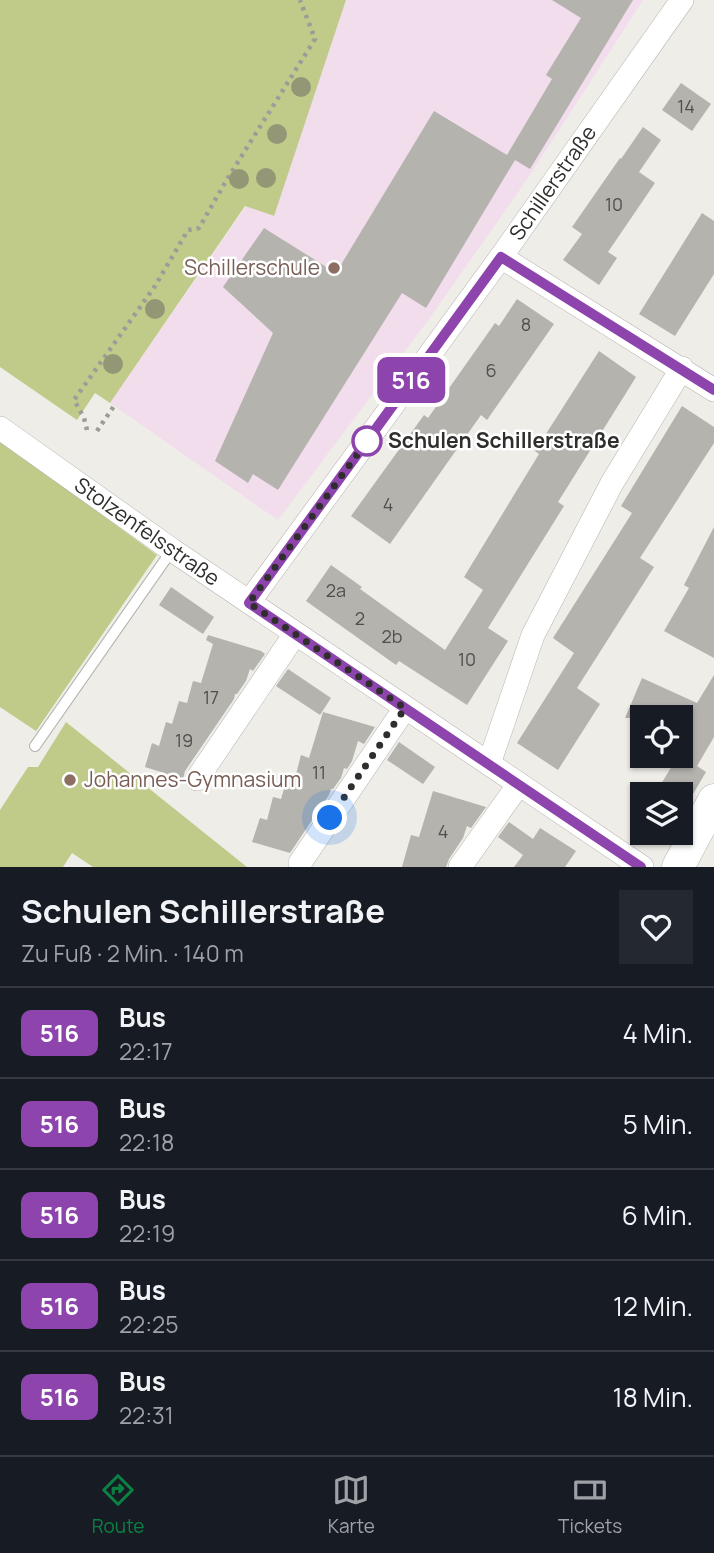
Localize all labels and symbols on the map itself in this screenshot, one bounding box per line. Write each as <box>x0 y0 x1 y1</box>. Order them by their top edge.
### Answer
house number: 14 <box>677 94 695 118</box>
street label: Schillerstraße <box>502 119 602 245</box>
house number: 10 <box>605 192 623 216</box>
place label: Schillerschule <box>184 253 320 281</box>
marker: Schillerschule <box>326 260 342 276</box>
house number: 8 <box>521 312 531 336</box>
line badge: 516 <box>371 357 451 403</box>
house number: 6 <box>485 358 497 382</box>
marker: Schulen Schillerstraße <box>352 426 382 456</box>
place label: Schulen Schillerstraße <box>388 426 620 454</box>
street label: Stolzenfelsstraße <box>69 471 226 592</box>
house number: 4 <box>383 492 393 516</box>
house number: 2a <box>326 578 346 602</box>
house number: 2 <box>355 606 365 630</box>
house number: 2b <box>382 624 402 648</box>
house number: 10 <box>458 647 476 671</box>
house number: 17 <box>203 685 219 709</box>
house number: 19 <box>175 728 193 752</box>
house number: 11 <box>312 760 326 784</box>
place label: Johannes-Gymnasium <box>84 765 301 793</box>
marker: Johannes-Gymnasium <box>62 772 78 788</box>
your location <box>312 800 347 835</box>
house number: 4 <box>438 819 448 843</box>

